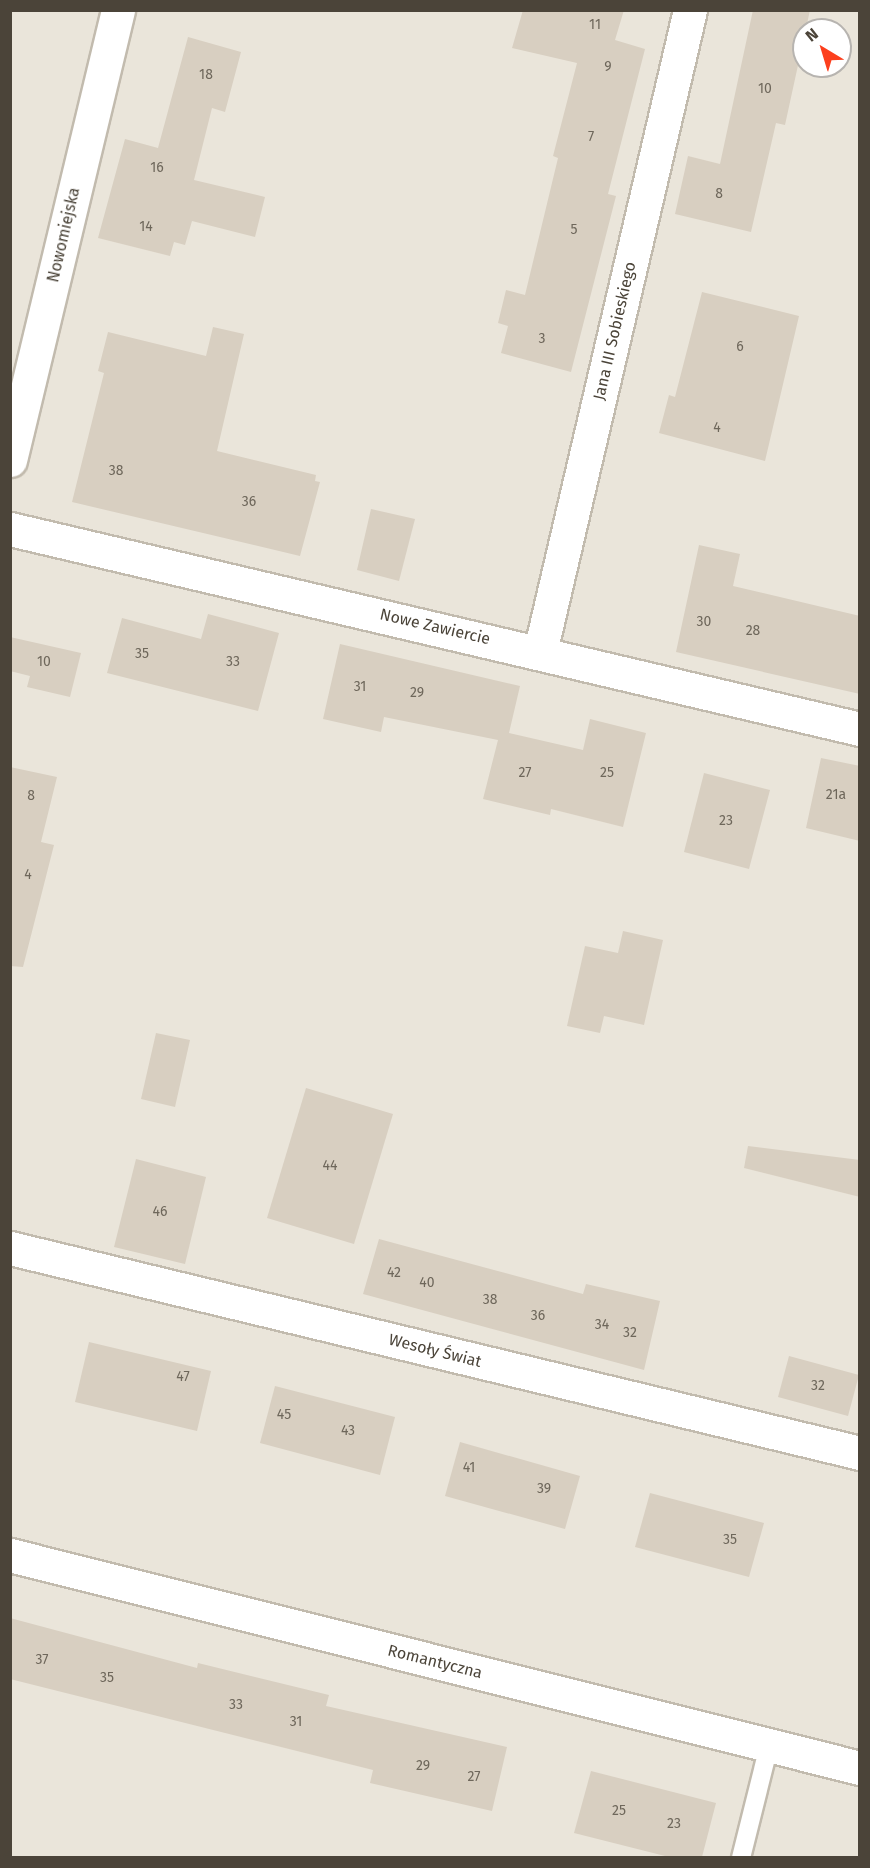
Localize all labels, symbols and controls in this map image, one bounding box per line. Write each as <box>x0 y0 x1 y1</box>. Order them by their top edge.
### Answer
house number: 11 <box>589 17 601 33</box>
north arrow <box>792 18 852 78</box>
text: N <box>802 24 822 46</box>
house number: 9 <box>604 59 612 75</box>
house number: 18 <box>199 67 213 83</box>
house number: 10 <box>758 81 772 97</box>
house number: 7 <box>588 129 594 145</box>
house number: 16 <box>150 160 164 176</box>
street label: Nowomiejska <box>44 186 84 284</box>
house number: 8 <box>715 186 723 202</box>
house number: 14 <box>139 219 153 235</box>
house number: 5 <box>570 222 578 238</box>
street label: Jana III Sobieskiego <box>590 260 640 402</box>
house number: 3 <box>539 331 545 347</box>
house number: 6 <box>736 339 744 355</box>
house number: 4 <box>713 420 721 436</box>
house number: 38 <box>109 463 123 479</box>
house number: 36 <box>242 494 256 510</box>
street label: Nowe Zawiercie <box>378 605 492 649</box>
house number: 30 <box>697 614 711 630</box>
house number: 28 <box>746 623 760 639</box>
house number: 35 <box>135 646 149 662</box>
house number: 10 <box>37 654 51 670</box>
house number: 33 <box>226 654 240 670</box>
house number: 31 <box>354 679 366 695</box>
house number: 29 <box>410 685 424 701</box>
house number: 27 <box>518 765 532 781</box>
house number: 25 <box>600 765 614 781</box>
house number: 21a <box>826 787 846 803</box>
house number: 8 <box>27 788 35 804</box>
house number: 23 <box>719 813 733 829</box>
house number: 4 <box>24 867 32 883</box>
house number: 44 <box>323 1158 337 1174</box>
house number: 46 <box>153 1204 167 1220</box>
house number: 42 <box>387 1265 401 1281</box>
house number: 40 <box>419 1275 435 1291</box>
house number: 38 <box>483 1292 497 1308</box>
house number: 36 <box>531 1308 545 1324</box>
house number: 34 <box>595 1317 609 1333</box>
house number: 32 <box>623 1325 637 1341</box>
street label: Wesoły Świat <box>387 1330 483 1372</box>
house number: 47 <box>176 1369 190 1385</box>
house number: 32 <box>811 1378 825 1394</box>
house number: 45 <box>277 1407 291 1423</box>
house number: 43 <box>341 1423 355 1439</box>
house number: 41 <box>463 1460 475 1476</box>
house number: 39 <box>537 1481 551 1497</box>
house number: 35 <box>723 1532 737 1548</box>
street label: Romantyczna <box>386 1641 484 1683</box>
house number: 37 <box>35 1652 49 1668</box>
house number: 35 <box>100 1670 114 1686</box>
house number: 33 <box>229 1697 243 1713</box>
house number: 31 <box>290 1714 302 1730</box>
house number: 29 <box>416 1758 430 1774</box>
house number: 27 <box>467 1769 481 1785</box>
house number: 25 <box>612 1803 626 1819</box>
house number: 23 <box>667 1816 681 1832</box>

